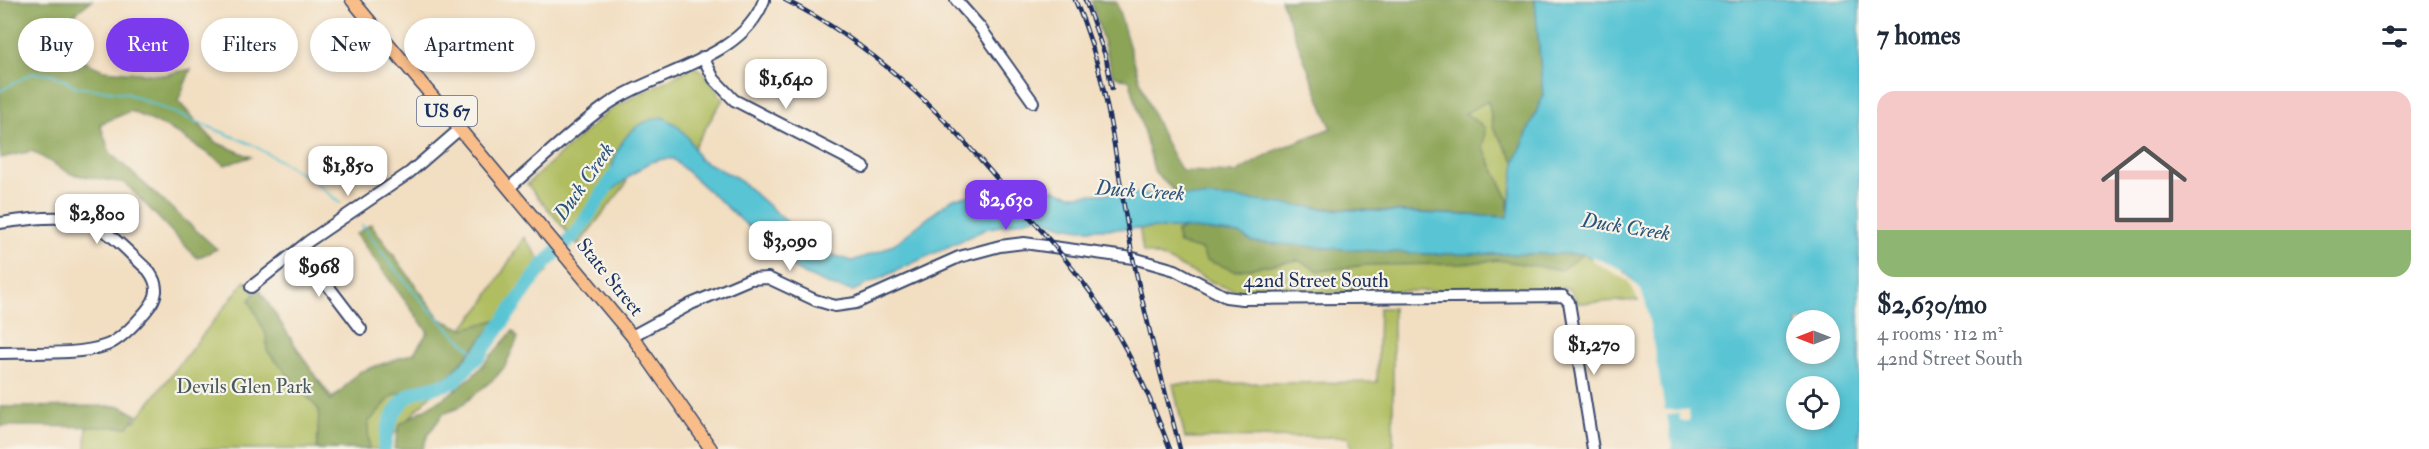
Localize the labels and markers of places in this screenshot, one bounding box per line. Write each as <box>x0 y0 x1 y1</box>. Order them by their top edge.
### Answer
pin: $1,640 <box>737 59 835 110</box>
pin: $1,850 <box>299 146 397 197</box>
pin: $2,630 <box>957 180 1055 231</box>
pin: $2,800 <box>48 194 146 245</box>
pin: $3,090 <box>741 221 839 272</box>
pin: $968 <box>283 247 355 298</box>
pin: $1,270 <box>1545 325 1643 376</box>

